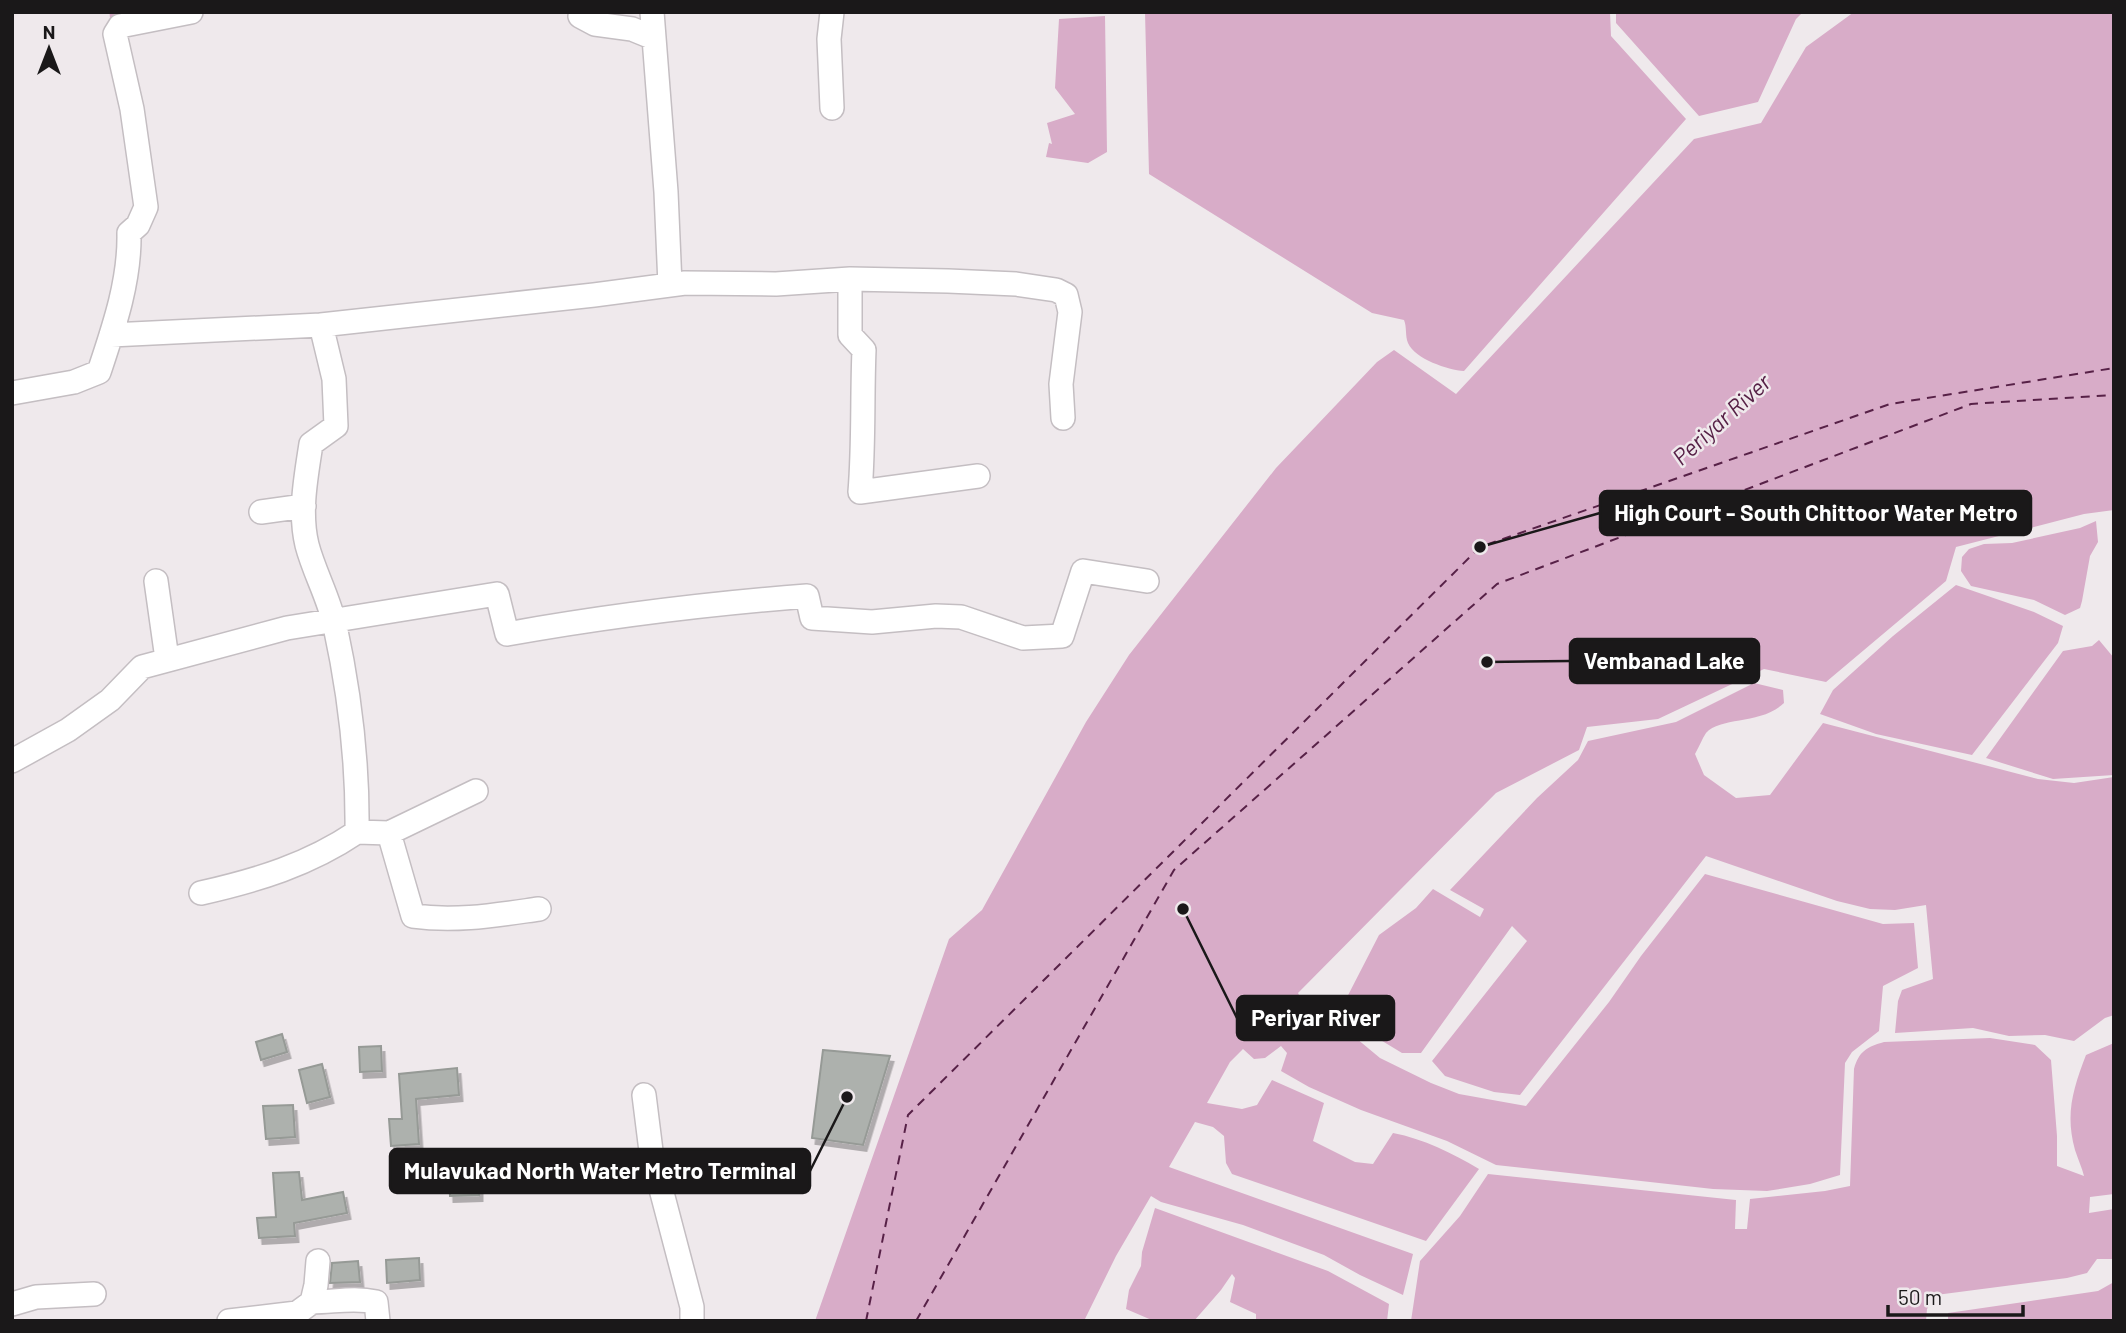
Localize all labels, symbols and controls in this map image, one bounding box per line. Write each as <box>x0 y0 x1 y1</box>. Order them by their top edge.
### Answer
north arrow <box>14 14 84 84</box>
text: N <box>43 20 55 43</box>
water label: Periyar River <box>1666 367 1777 470</box>
callout: High Court - South Chittoor Water Metro <box>1600 491 2031 535</box>
text: High Court - South Chittoor Water Metro <box>1614 498 2018 526</box>
callout: Vembanad Lake <box>1570 639 1759 683</box>
text: Vembanad Lake <box>1583 646 1745 674</box>
callout: Periyar River <box>1237 996 1394 1040</box>
text: Periyar River <box>1251 1003 1381 1031</box>
callout: Mulavukad North Water Metro Terminal <box>390 1149 810 1193</box>
text: Mulavukad North Water Metro Terminal <box>404 1156 796 1184</box>
scale bar <box>1888 1274 2023 1318</box>
text: 50 m <box>1898 1284 1942 1309</box>

